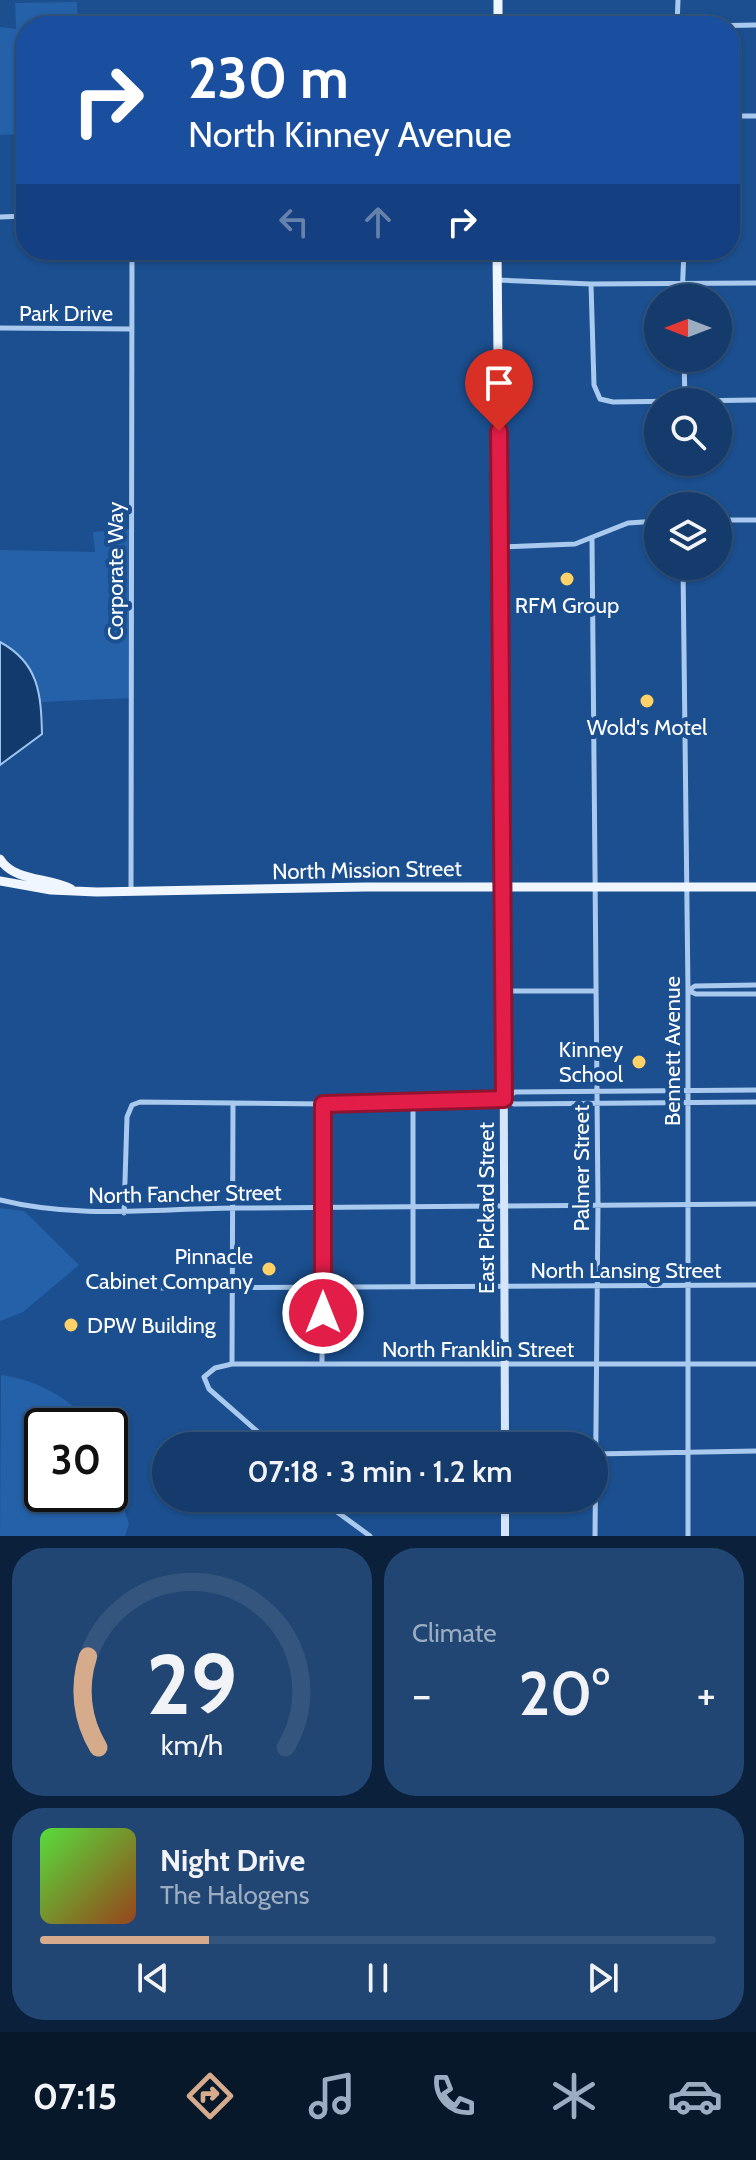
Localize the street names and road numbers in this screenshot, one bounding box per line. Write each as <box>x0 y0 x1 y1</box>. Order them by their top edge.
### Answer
street label: Park Drive <box>19 300 113 327</box>
street label: Corporate Way <box>102 502 129 640</box>
street label: North Mission Street <box>272 855 463 885</box>
street label: Bennett Avenue <box>659 976 686 1126</box>
street label: Palmer Street <box>568 1104 595 1232</box>
street label: East Pickard Street <box>473 1121 500 1294</box>
street label: North Fancher Street <box>88 1179 282 1209</box>
street label: North Lansing Street <box>531 1257 722 1284</box>
street label: North Franklin Street <box>382 1336 575 1363</box>

